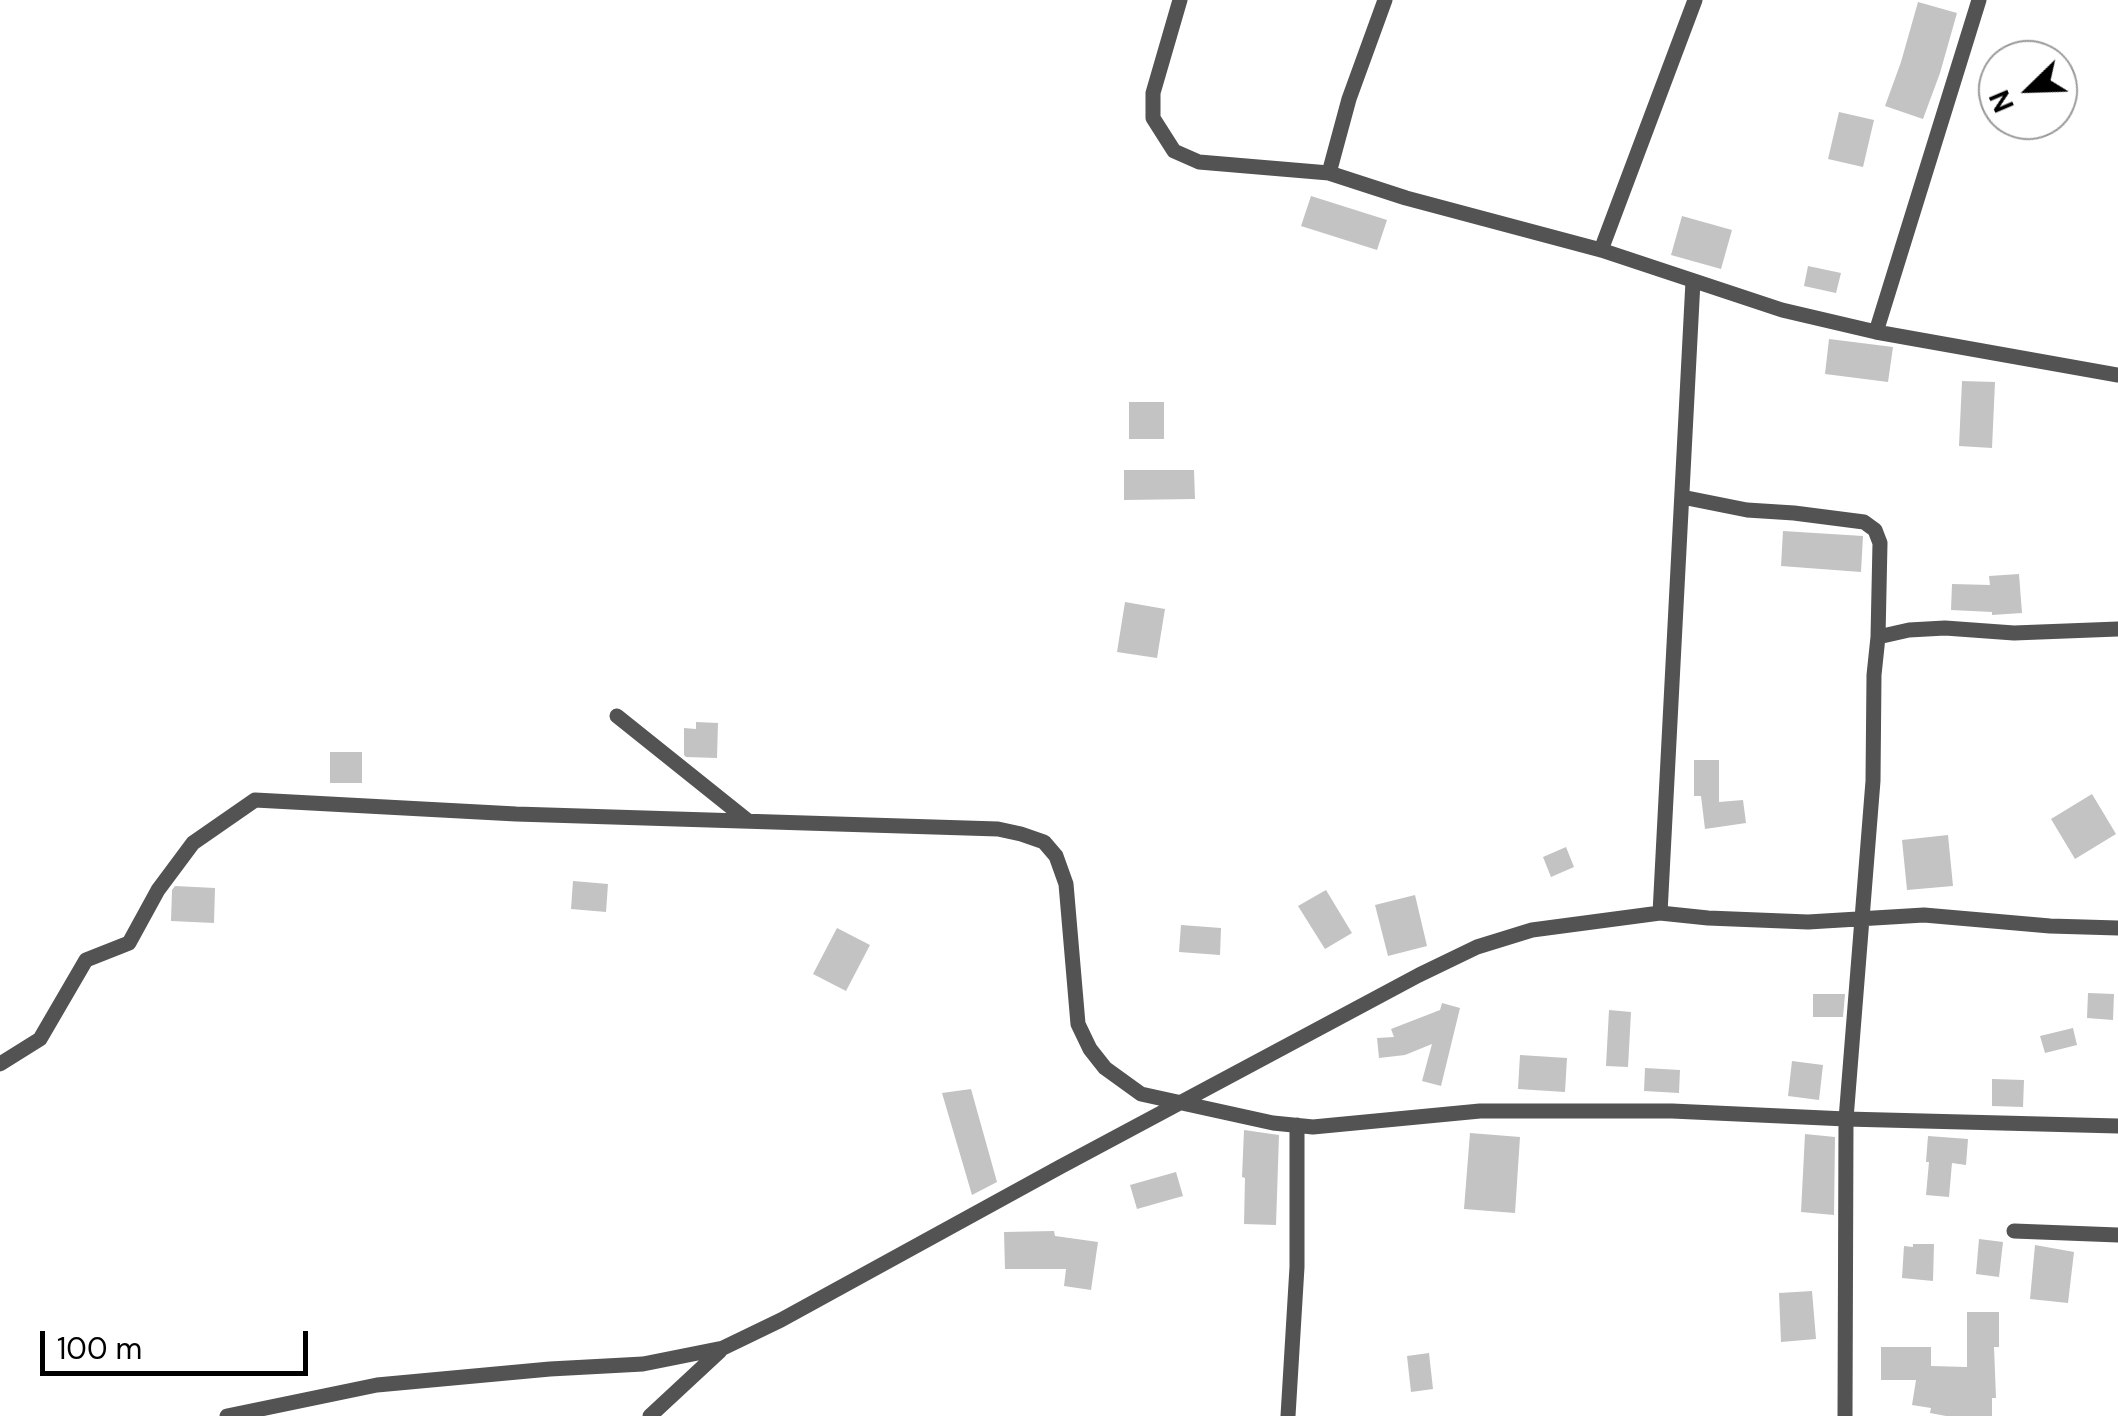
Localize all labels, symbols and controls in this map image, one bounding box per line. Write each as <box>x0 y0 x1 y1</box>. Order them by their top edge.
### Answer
north arrow <box>1978 40 2078 140</box>
text: N <box>1981 85 2023 118</box>
scale bar <box>45 1311 312 1373</box>
text: 100 m <box>57 1329 142 1368</box>

